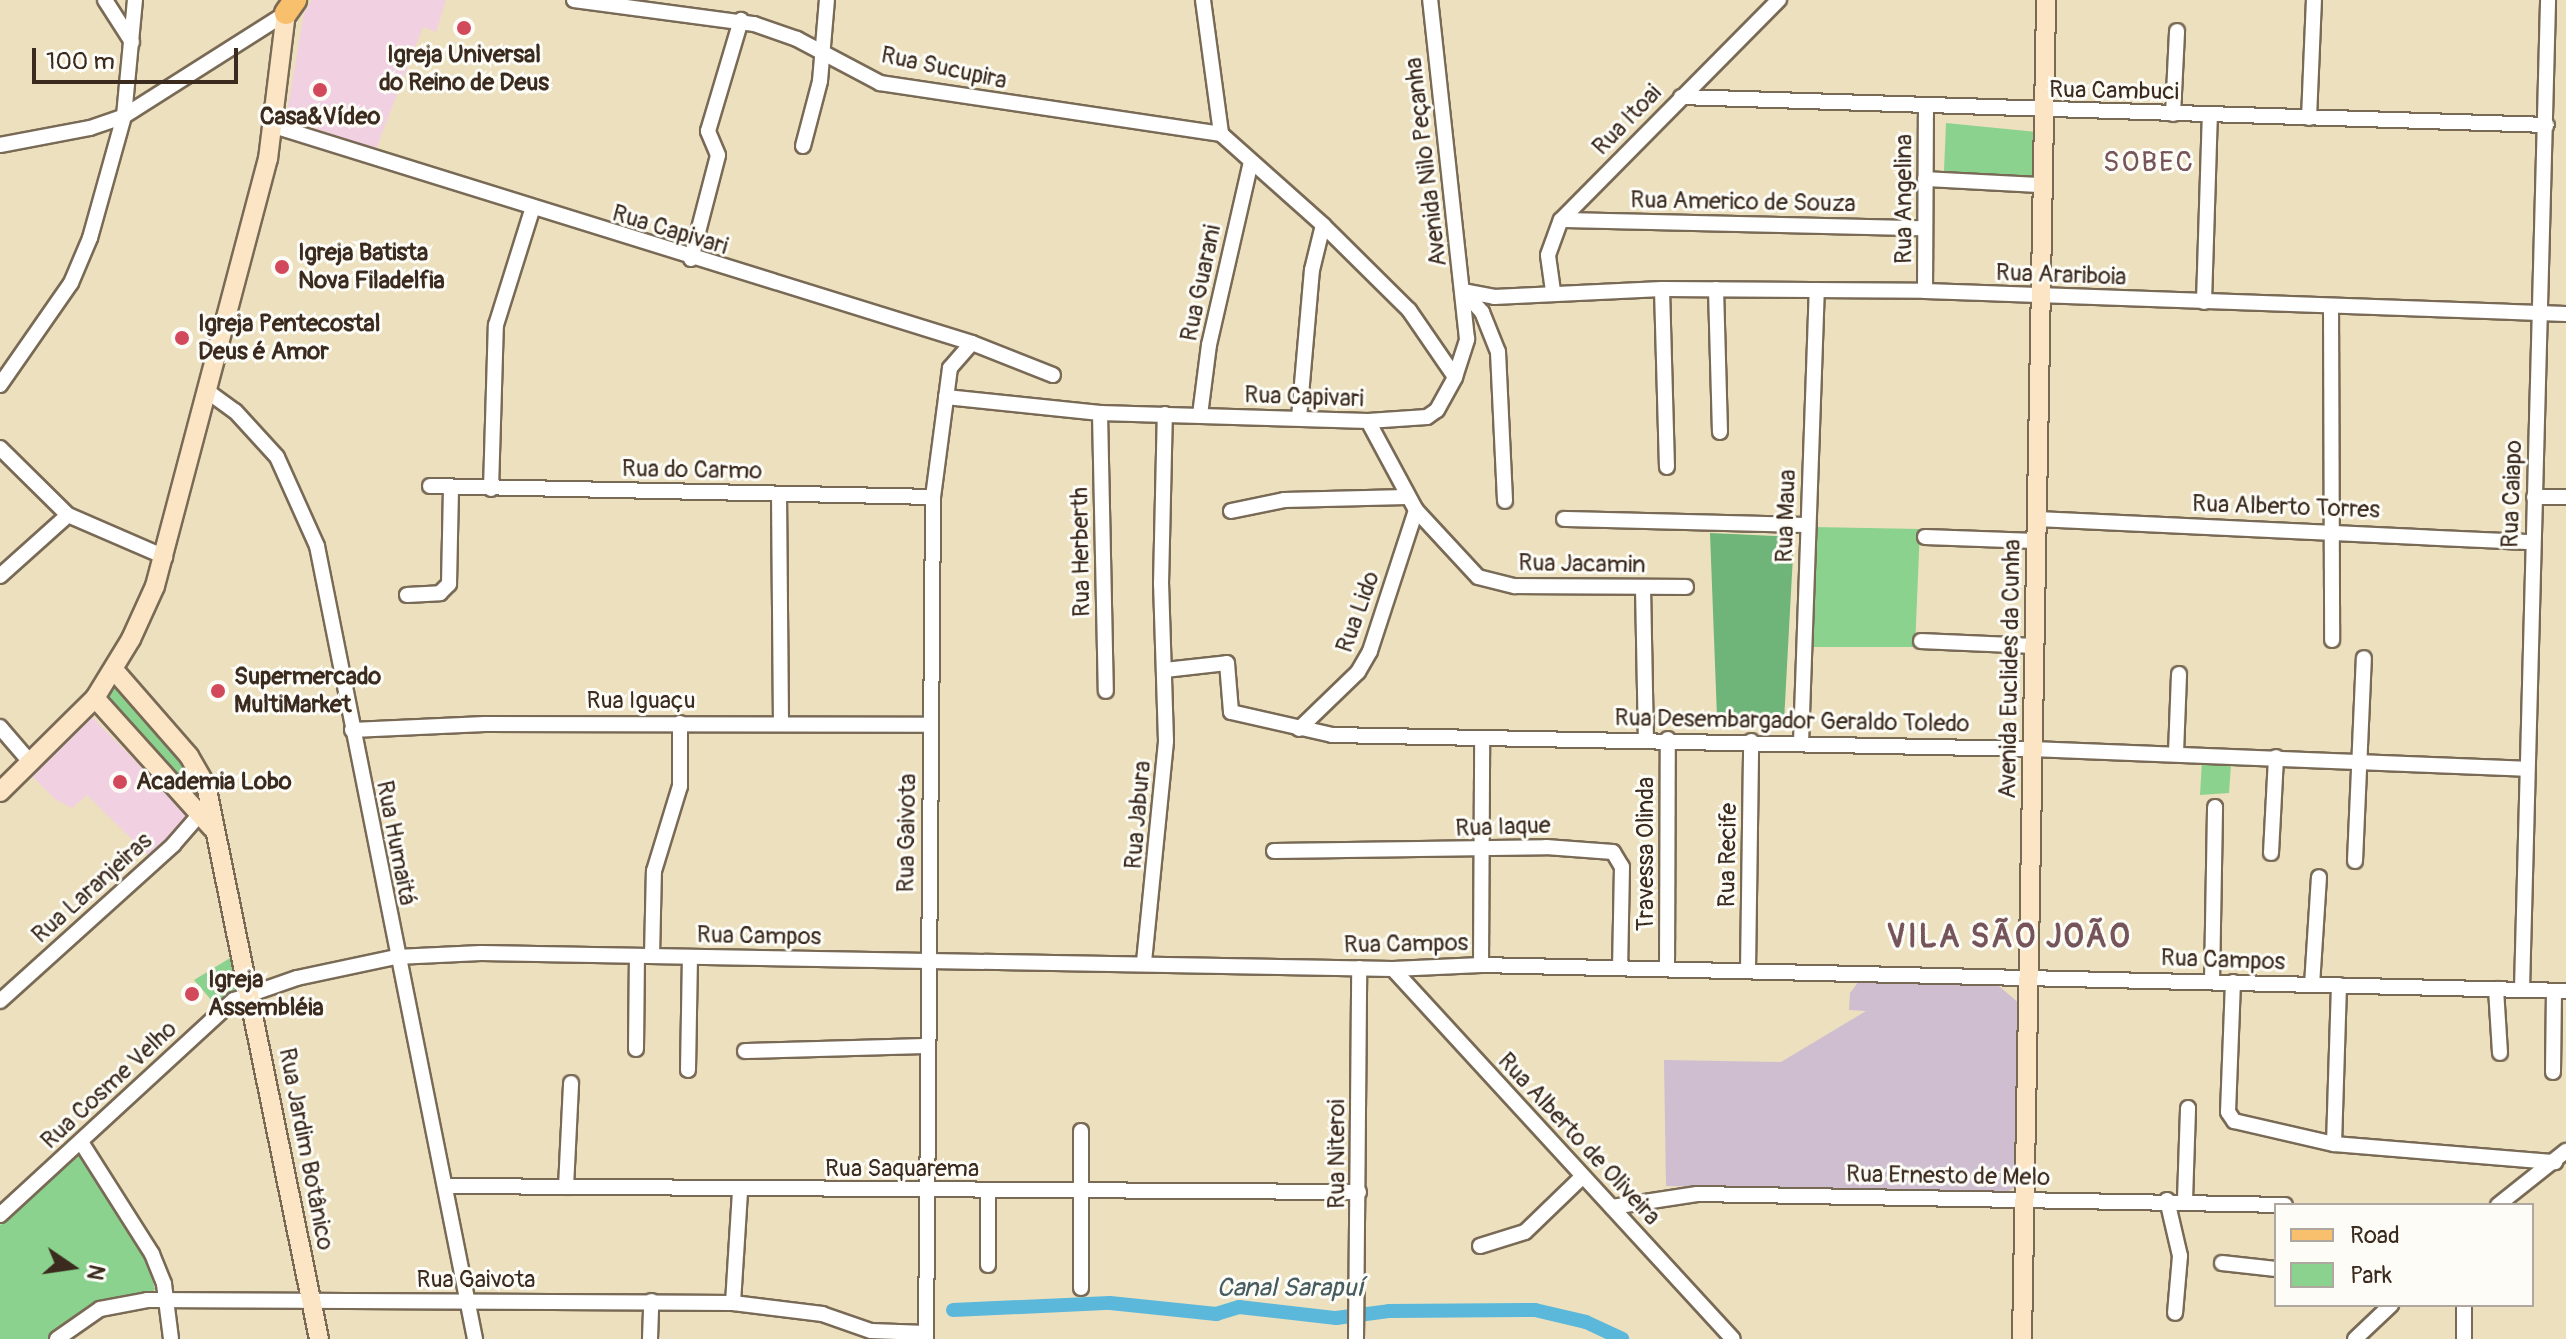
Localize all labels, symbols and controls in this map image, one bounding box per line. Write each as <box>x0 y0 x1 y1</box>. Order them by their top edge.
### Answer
marker: Igreja Universal do Reino de Deus <box>455 19 473 37</box>
scale bar <box>36 32 242 82</box>
place label: Igreja Universal do Reino de Deus <box>379 41 549 97</box>
street label: Rua Sucupira <box>878 41 1010 95</box>
text: 100 m <box>46 47 115 76</box>
street label: Avenida Nilo Peçanha <box>1399 56 1453 268</box>
street label: Rua Cambuci <box>2049 75 2179 107</box>
street label: Rua Itoai <box>1586 79 1668 161</box>
marker: Casa&Vídeo <box>311 81 329 99</box>
place label: Casa&Vídeo <box>260 103 380 131</box>
street label: Rua Angelina <box>1890 134 1918 264</box>
district label: SOBEC <box>2103 146 2195 180</box>
street label: Rua Americo de Souza <box>1630 186 1856 218</box>
street label: Rua Capivari <box>609 199 731 261</box>
street label: Rua Guarani <box>1175 222 1227 344</box>
place label: Igreja Batista Nova Filadelfia <box>298 239 445 295</box>
marker: Igreja Batista Nova Filadelfia <box>273 258 291 276</box>
street label: Rua Arariboia <box>1995 258 2127 292</box>
place label: Igreja Pentecostal Deus é Amor <box>198 310 380 366</box>
marker: Igreja Pentecostal Deus é Amor <box>173 329 191 347</box>
street label: Rua Capivari <box>1244 381 1364 413</box>
street label: Rua Caiapo <box>2496 440 2528 548</box>
street label: Rua do Carmo <box>622 454 762 486</box>
street label: Rua Maua <box>1770 469 1802 563</box>
street label: Rua Herberth <box>1065 487 1097 617</box>
street label: Rua Alberto Torres <box>2192 489 2380 525</box>
street label: Avenida Euclides da Cunha <box>1993 539 2027 799</box>
street label: Rua Jacamin <box>1518 548 1646 580</box>
street label: Rua Lido <box>1330 567 1386 657</box>
place label: Supermercado MultiMarket <box>234 663 381 719</box>
marker: Supermercado MultiMarket <box>209 682 227 700</box>
street label: Rua Iguaçu <box>587 687 695 715</box>
street label: Rua Desembargador Geraldo Toledo <box>1614 704 1970 738</box>
street label: Rua Jabura <box>1119 760 1157 870</box>
place label: Academia Lobo <box>136 768 292 796</box>
marker: Academia Lobo <box>111 773 129 791</box>
street label: Rua Gaivota <box>892 773 922 893</box>
street label: Travessa Olinda <box>1632 777 1660 931</box>
street label: Rua Humaitá <box>370 778 422 908</box>
street label: Rua Recife <box>1713 802 1743 908</box>
street label: Rua Iaque <box>1455 811 1551 843</box>
street label: Rua Laranjeiras <box>26 827 158 949</box>
district label: VILA SÃO JOÃO <box>1887 918 2131 956</box>
street label: Rua Campos <box>696 921 822 951</box>
street label: Rua Campos <box>1343 929 1469 959</box>
street label: Rua Campos <box>2160 943 2286 977</box>
place label: Igreja Assembléia <box>208 966 324 1022</box>
marker: Igreja Assembléia <box>183 985 201 1003</box>
street label: Rua Cosme Velho <box>35 1015 183 1155</box>
street label: Rua Jardim Botânico <box>272 1045 340 1253</box>
street label: Rua Alberto de Oliveira <box>1492 1047 1666 1231</box>
street label: Rua Niteroi <box>1323 1099 1351 1209</box>
street label: Rua Saquarema <box>825 1155 979 1183</box>
street label: Rua Ernesto de Melo <box>1846 1160 2050 1192</box>
legend <box>2274 1203 2534 1307</box>
text: Road <box>2350 1221 2400 1250</box>
north arrow <box>32 1227 112 1307</box>
text: Park <box>2350 1261 2392 1290</box>
text: N <box>80 1262 111 1283</box>
street label: Rua Gaivota <box>417 1266 535 1294</box>
water label: Canal Sarapuí <box>1216 1273 1364 1305</box>

